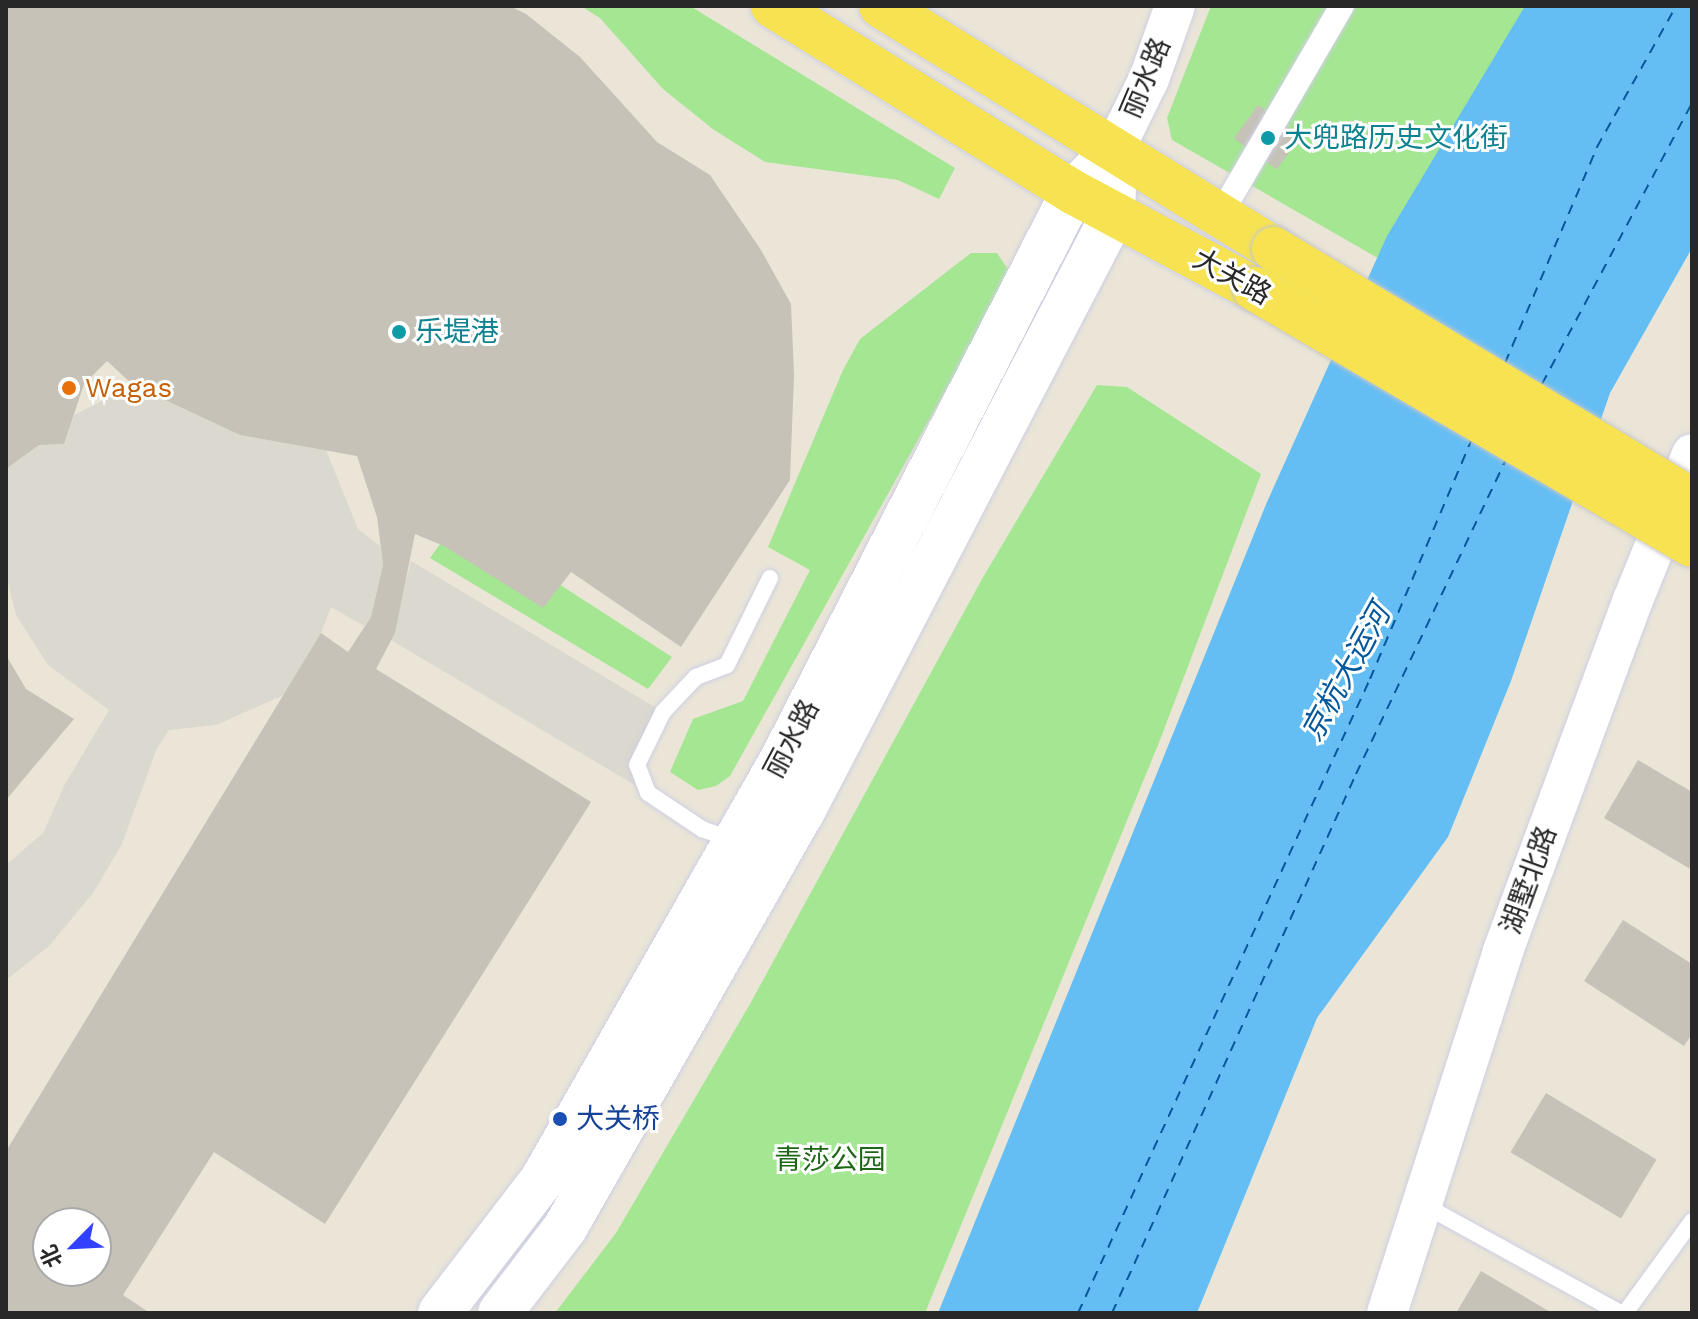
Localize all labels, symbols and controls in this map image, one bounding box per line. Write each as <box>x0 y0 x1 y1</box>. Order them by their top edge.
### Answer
street label: 丽水路 <box>1114 33 1178 123</box>
place label: 大兜路历史文化街 <box>1284 121 1508 155</box>
marker: 大兜路历史文化街 <box>1259 129 1277 147</box>
street label: 大关路 <box>1187 242 1277 312</box>
place label: 乐堤港 <box>415 315 499 349</box>
marker: 乐堤港 <box>390 323 408 341</box>
place label: Wagas <box>85 371 172 405</box>
marker: Wagas <box>60 379 78 397</box>
water label: 京杭大运河 <box>1294 599 1398 747</box>
street label: 丽水路 <box>757 694 827 784</box>
street label: 湖墅北路 <box>1494 822 1564 938</box>
place label: 大关桥 <box>576 1102 660 1136</box>
marker: 大关桥 <box>551 1110 569 1128</box>
park label: 青莎公园 <box>774 1143 886 1177</box>
north arrow <box>32 1207 112 1287</box>
text: 北 <box>36 1241 67 1271</box>

